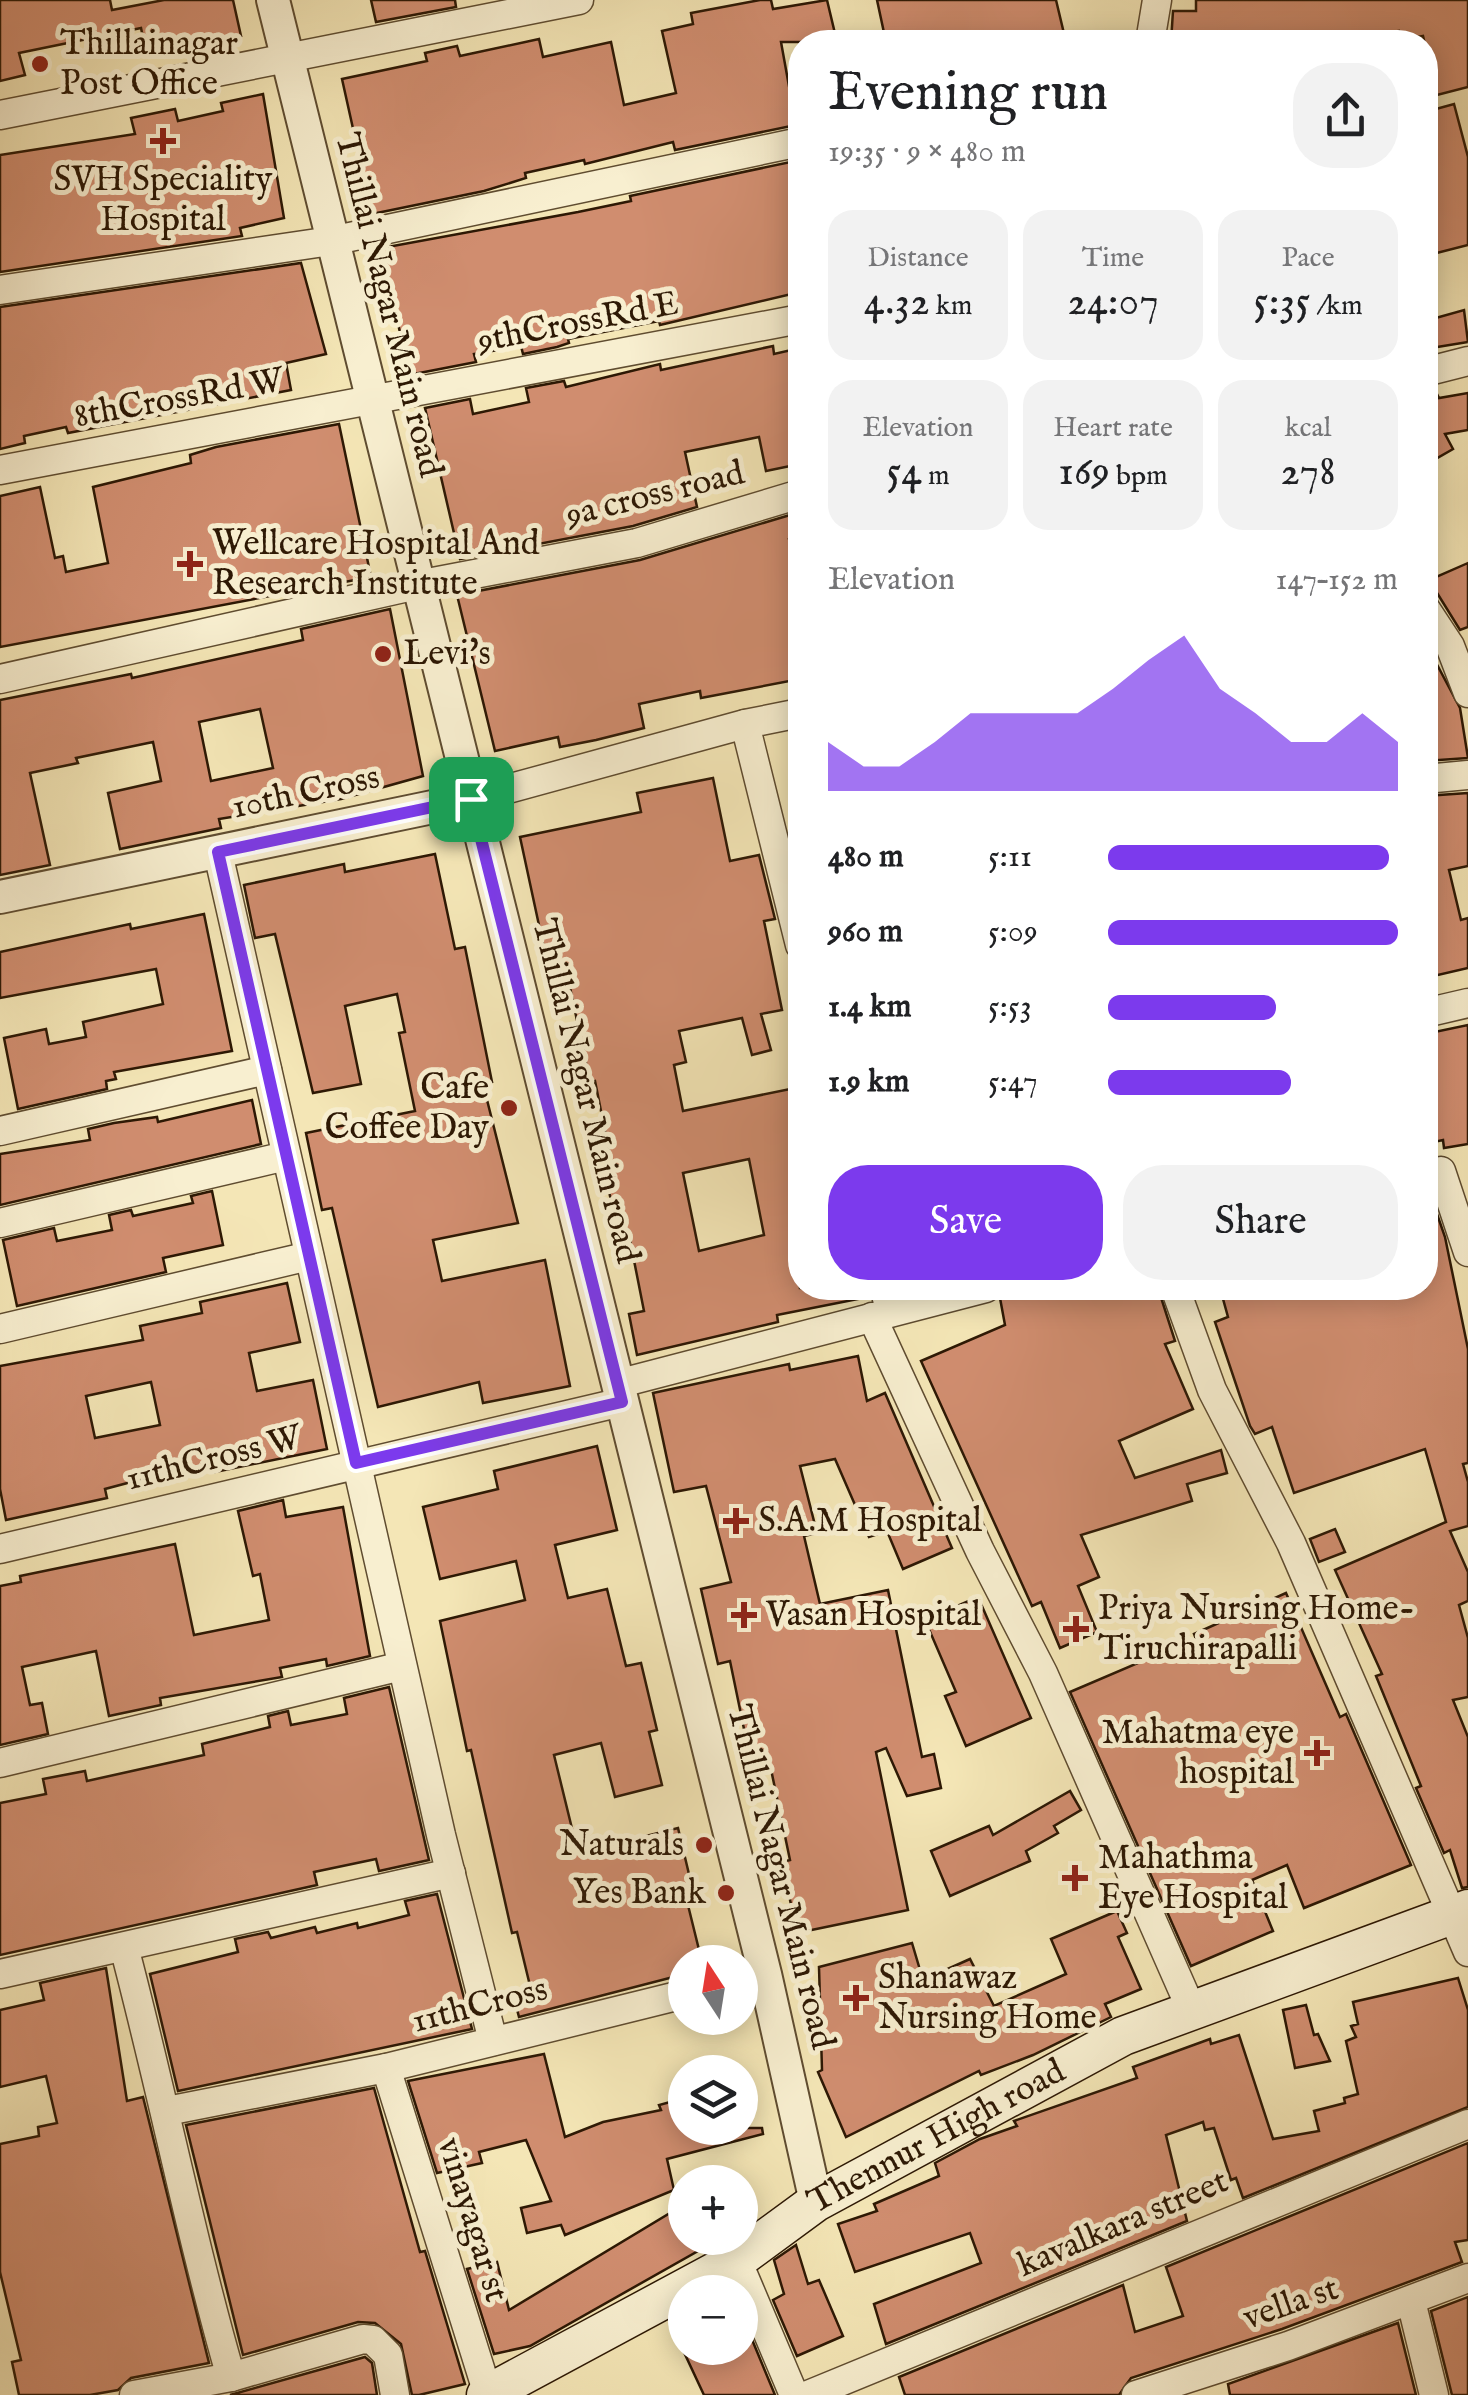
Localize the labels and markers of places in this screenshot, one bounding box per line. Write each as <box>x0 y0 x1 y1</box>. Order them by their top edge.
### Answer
place label: Thillainagar Post Office <box>60 22 238 107</box>
marker: Thillainagar Post Office <box>29 53 51 75</box>
marker: SVH Speciality Hospital <box>150 128 176 154</box>
place label: SVH Speciality Hospital <box>53 158 273 243</box>
place label: Wellcare Hospital And Research Institute <box>212 522 540 607</box>
marker: Wellcare Hospital And Research Institute <box>177 551 203 577</box>
place label: Levi's <box>403 632 491 677</box>
marker: Levi's <box>372 643 394 665</box>
pin <box>429 757 514 842</box>
place label: Cafe Coffee Day <box>324 1066 490 1151</box>
marker: Cafe Coffee Day <box>498 1097 520 1119</box>
place label: S.A.M Hospital <box>758 1499 982 1544</box>
marker: S.A.M Hospital <box>723 1508 749 1534</box>
place label: Priya Nursing Home- Tiruchirapalli <box>1098 1587 1415 1672</box>
place label: Vasan Hospital <box>765 1593 981 1638</box>
marker: Vasan Hospital <box>731 1602 757 1628</box>
marker: Priya Nursing Home- Tiruchirapalli <box>1063 1616 1089 1642</box>
place label: Mahatma eye hospital <box>1101 1711 1294 1796</box>
marker: Mahatma eye hospital <box>1304 1740 1330 1766</box>
place label: Naturals <box>560 1823 684 1868</box>
marker: Naturals <box>693 1834 715 1856</box>
place label: Mahathma Eye Hospital <box>1098 1836 1288 1921</box>
marker: Mahathma Eye Hospital <box>1062 1865 1088 1891</box>
place label: Yes Bank <box>573 1871 706 1916</box>
marker: Yes Bank <box>715 1882 737 1904</box>
place label: Shanawaz Nursing Home <box>878 1956 1097 2041</box>
marker: Shanawaz Nursing Home <box>843 1985 869 2011</box>

